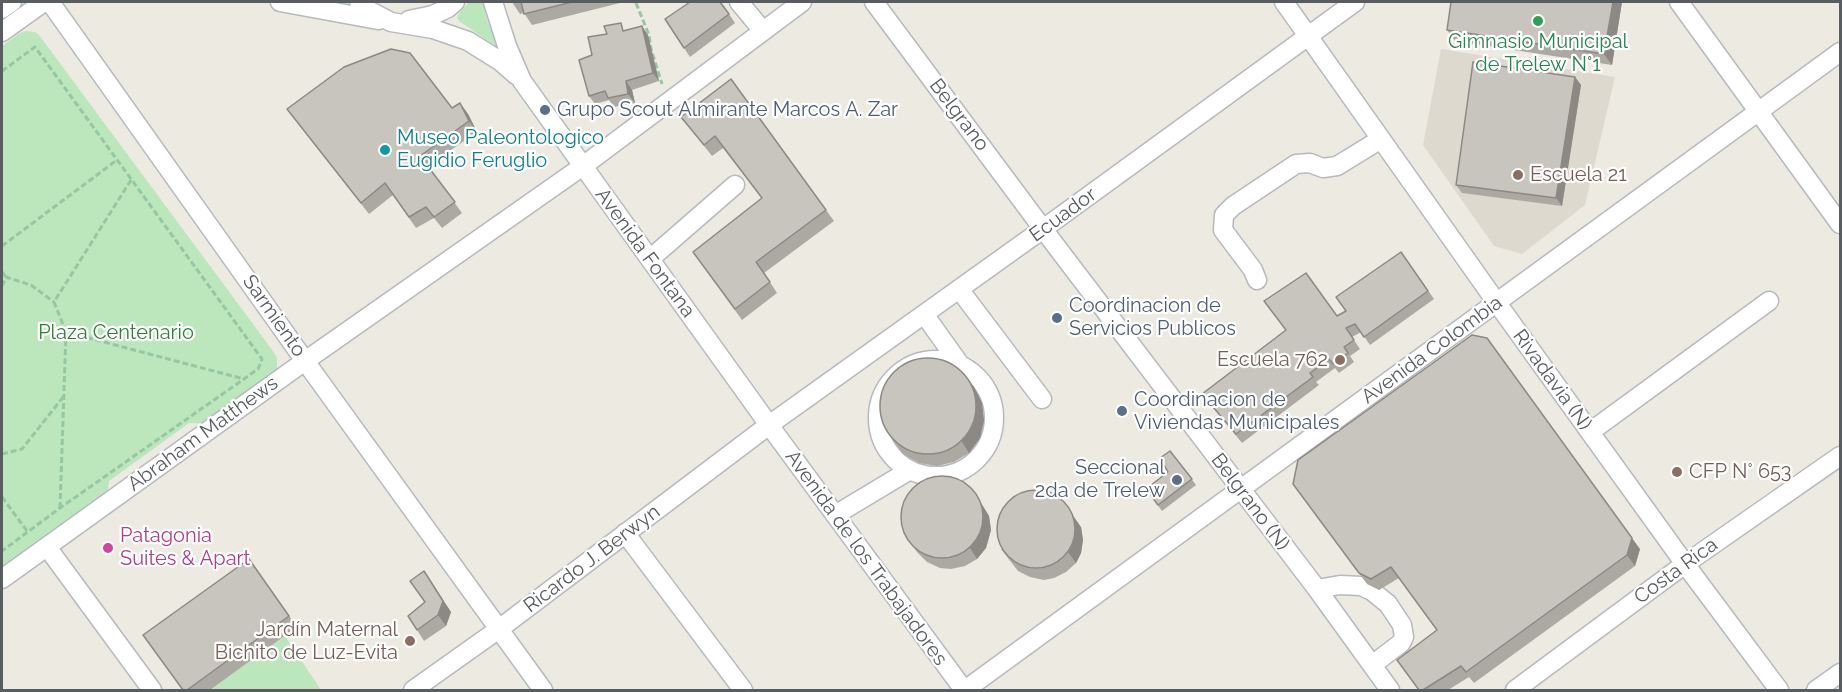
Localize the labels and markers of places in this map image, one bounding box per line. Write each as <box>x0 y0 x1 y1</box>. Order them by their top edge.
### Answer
marker: Gimnasio Municipal de Trelew N°1 <box>1531 14 1545 28</box>
place label: Gimnasio Municipal de Trelew N°1 <box>1448 30 1628 77</box>
place label: Grupo Scout Almirante Marcos A. Zar <box>557 98 898 122</box>
marker: Grupo Scout Almirante Marcos A. Zar <box>538 103 552 117</box>
place label: Museo Paleontologico Eugidio Feruglio <box>397 126 604 173</box>
marker: Museo Paleontologico Eugidio Feruglio <box>378 143 392 157</box>
place label: Escuela 21 <box>1530 163 1627 187</box>
marker: Escuela 21 <box>1511 168 1525 182</box>
place label: Coordinacion de Servicios Publicos <box>1069 294 1236 341</box>
marker: Coordinacion de Servicios Publicos <box>1050 311 1064 325</box>
place label: Escuela 762 <box>1217 348 1328 372</box>
marker: Escuela 762 <box>1333 353 1347 367</box>
place label: Coordinacion de Viviendas Municipales <box>1134 388 1339 435</box>
marker: Coordinacion de Viviendas Municipales <box>1115 404 1129 418</box>
place label: Seccional 2da de Trelew <box>1035 456 1165 503</box>
place label: CFP N° 653 <box>1689 460 1792 484</box>
marker: CFP N° 653 <box>1670 465 1684 479</box>
marker: Seccional 2da de Trelew <box>1170 473 1184 487</box>
place label: Patagonia Suites & Apart <box>120 524 250 571</box>
marker: Patagonia Suites & Apart <box>101 541 115 555</box>
place label: Jardín Maternal Bichito de Luz-Evita <box>215 618 398 665</box>
marker: Jardín Maternal Bichito de Luz-Evita <box>403 634 417 648</box>

